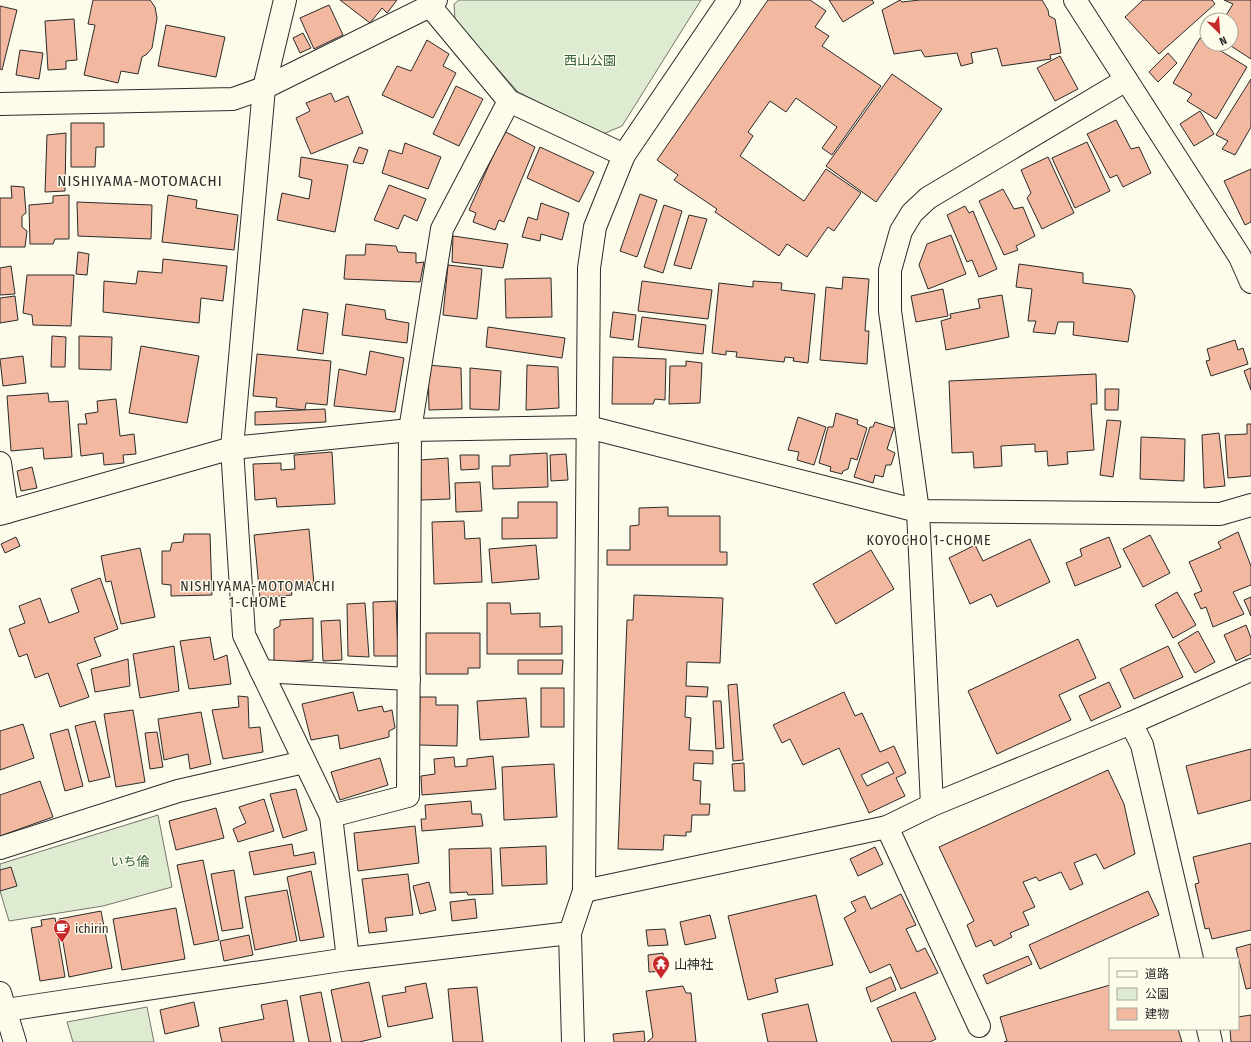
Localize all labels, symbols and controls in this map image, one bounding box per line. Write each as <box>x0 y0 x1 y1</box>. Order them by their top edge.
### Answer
north arrow <box>1199 12 1239 52</box>
text: N <box>1217 33 1229 48</box>
park label: 西山公園 <box>564 53 616 68</box>
district label: NISHIYAMA-MOTOMACHI <box>57 172 223 190</box>
district label: KOYOCHO 1-CHOME <box>866 532 992 549</box>
district label: NISHIYAMA-MOTOMACHI 1-CHOME <box>180 578 336 611</box>
park label: いち倫 <box>110 854 150 869</box>
cafe icon: ichirin <box>52 918 72 943</box>
place label: ichirin <box>75 921 109 936</box>
temple icon: 山神社 <box>651 954 671 979</box>
place label: 山神社 <box>674 957 713 972</box>
legend <box>1109 958 1239 1030</box>
text: 道路 <box>1145 967 1169 981</box>
text: 公園 <box>1145 987 1169 1001</box>
text: 建物 <box>1145 1007 1169 1021</box>

